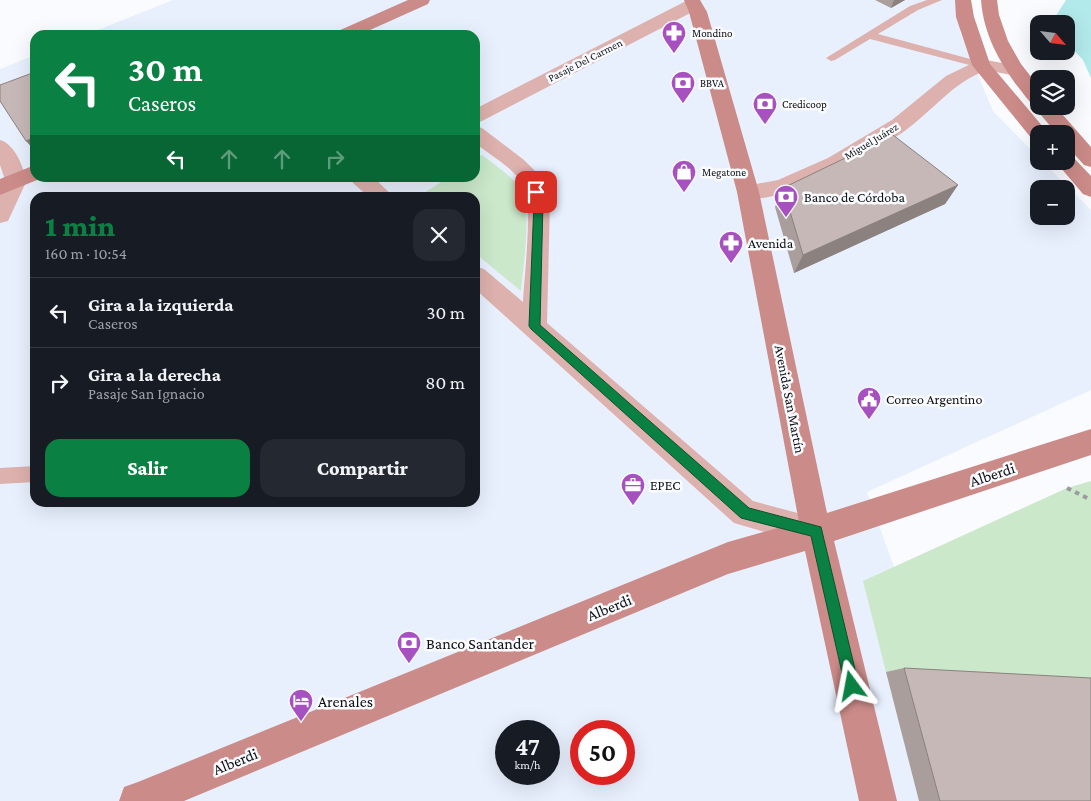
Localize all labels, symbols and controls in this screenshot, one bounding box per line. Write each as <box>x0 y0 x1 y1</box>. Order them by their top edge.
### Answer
north arrow <box>1030 15 1075 60</box>
map controls <box>1030 15 1075 225</box>
pharmacy icon: Mondino <box>661 20 687 54</box>
place label: Mondino <box>692 27 733 39</box>
street label: Pasaje Del Carmen <box>546 36 625 85</box>
icon: left <box>45 50 110 115</box>
text: 30 m <box>128 50 203 89</box>
bank icon: BBVA <box>670 70 696 104</box>
button: layers <box>1030 70 1075 115</box>
place label: BBVA <box>700 77 725 89</box>
text: Caseros <box>128 91 196 116</box>
bank icon: Credicoop <box>752 91 778 125</box>
place label: Credicoop <box>782 98 827 111</box>
street label: Miguel Juárez <box>842 120 901 163</box>
button: + <box>1030 125 1075 170</box>
icon: left <box>162 145 190 173</box>
icon: ahead <box>215 145 243 173</box>
icon: ahead <box>268 145 296 173</box>
icon: right <box>321 145 349 173</box>
shop icon: Megatone <box>671 159 697 193</box>
place label: Megatone <box>702 166 746 179</box>
pin <box>515 171 557 213</box>
icon: arrive <box>522 178 550 206</box>
button: − <box>1030 180 1075 225</box>
bank icon: Banco de Córdoba <box>773 184 799 218</box>
place label: Banco de Córdoba <box>804 189 905 205</box>
text: 1 min <box>45 209 115 242</box>
button: close <box>413 209 465 261</box>
pharmacy icon: Avenida <box>718 230 744 264</box>
place label: Avenida <box>748 235 794 251</box>
text: 160 m · 10:54 <box>45 245 127 262</box>
text: Gira a la izquierda <box>88 294 234 315</box>
icon: left <box>45 299 73 327</box>
text: 30 m <box>426 302 465 323</box>
text: Caseros <box>88 315 138 332</box>
street label: Avenida San Martín <box>772 344 808 455</box>
text: Gira a la derecha <box>88 364 221 385</box>
icon: right <box>45 369 73 397</box>
text: 80 m <box>425 372 465 393</box>
text: Pasaje San Ignacio <box>88 385 205 402</box>
public building icon: Correo Argentino <box>856 386 882 420</box>
place label: Correo Argentino <box>886 391 982 407</box>
button: Salir <box>45 439 250 497</box>
button: Compartir <box>260 439 465 497</box>
street label: Alberdi <box>967 459 1017 490</box>
office icon: EPEC <box>620 472 646 506</box>
place label: EPEC <box>650 477 680 493</box>
street label: Alberdi <box>584 591 634 624</box>
bank icon: Banco Santander <box>396 630 422 664</box>
place label: Banco Santander <box>426 635 534 652</box>
position arrow <box>825 659 877 711</box>
hotel icon: Arenales <box>288 688 314 722</box>
place label: Arenales <box>318 693 373 710</box>
speed limit sign: 50 <box>570 720 635 785</box>
text: 47 <box>515 733 540 760</box>
street label: Alberdi <box>210 745 260 778</box>
text: km/h <box>515 758 540 772</box>

